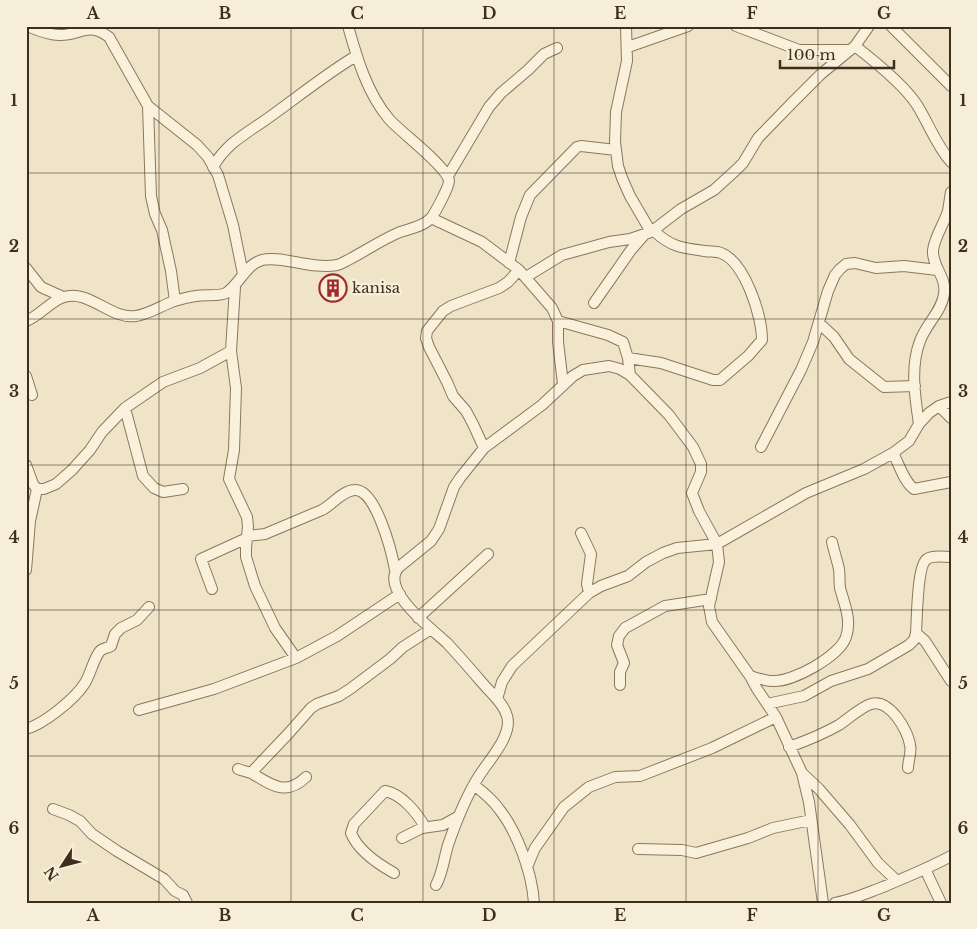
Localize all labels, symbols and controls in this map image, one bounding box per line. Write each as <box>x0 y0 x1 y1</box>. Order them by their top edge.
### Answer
text: A <box>86 3 101 23</box>
text: B <box>219 3 232 23</box>
text: C <box>350 3 364 23</box>
text: D <box>482 3 496 23</box>
text: E <box>614 3 626 23</box>
text: F <box>746 3 758 23</box>
text: G <box>877 3 891 23</box>
scale bar <box>780 38 893 70</box>
text: 100 m <box>787 45 836 64</box>
text: 1 <box>11 90 18 110</box>
text: 1 <box>960 90 967 110</box>
text: 2 <box>9 236 19 256</box>
text: 2 <box>958 236 968 256</box>
building icon: kanisa <box>318 273 348 303</box>
place label: kanisa <box>352 278 401 297</box>
text: 3 <box>9 381 19 401</box>
text: 3 <box>958 381 968 401</box>
text: 4 <box>9 527 19 547</box>
text: 4 <box>958 527 968 547</box>
text: 5 <box>9 673 19 693</box>
text: 5 <box>958 673 968 693</box>
text: 6 <box>9 818 20 838</box>
text: 6 <box>958 818 969 838</box>
north arrow <box>38 842 88 892</box>
text: N <box>40 863 63 884</box>
text: A <box>86 905 101 925</box>
text: B <box>219 905 232 925</box>
text: C <box>350 905 364 925</box>
text: D <box>482 905 496 925</box>
text: E <box>614 905 626 925</box>
text: F <box>746 905 758 925</box>
text: G <box>877 905 891 925</box>

